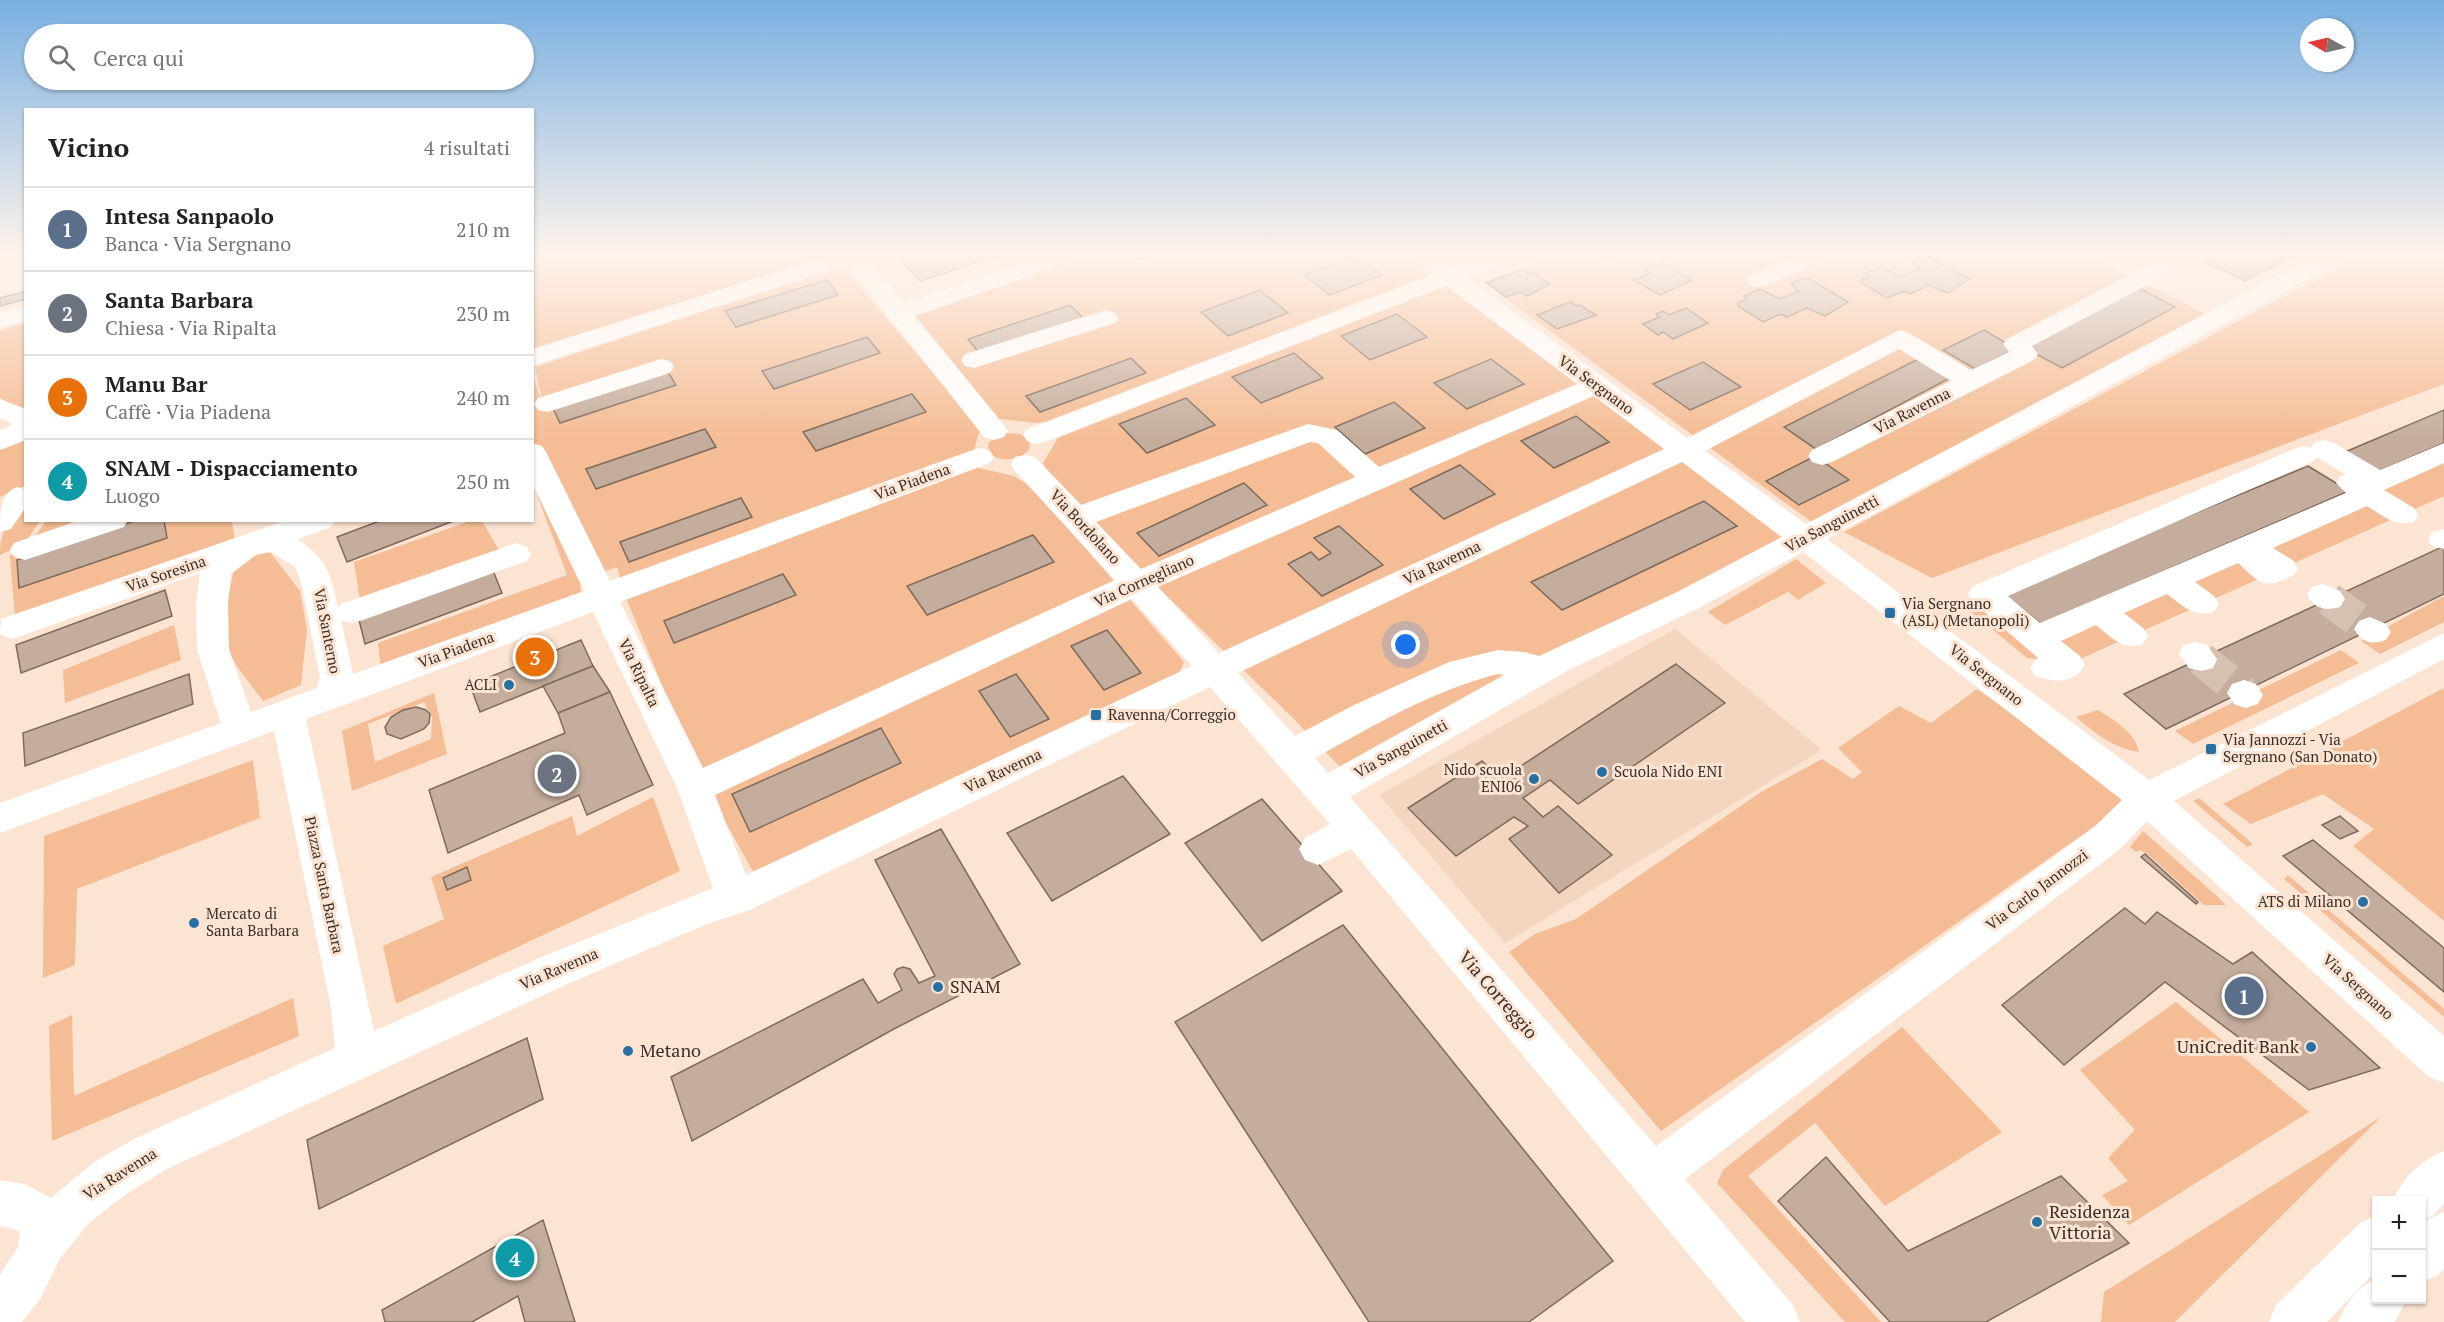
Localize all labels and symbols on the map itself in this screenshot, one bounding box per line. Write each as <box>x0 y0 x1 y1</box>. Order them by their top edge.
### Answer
north arrow <box>2300 18 2354 72</box>
street label: Via Sergnano <box>1555 350 1638 418</box>
street label: Via Ravenna <box>1870 382 1954 438</box>
street label: Via Piadena <box>871 458 953 504</box>
street label: Via Bordolano <box>1046 485 1126 568</box>
street label: Via Sanguinetti <box>1781 490 1882 556</box>
street label: Via Ravenna <box>1400 535 1484 589</box>
street label: Via Cornegliano <box>1090 549 1197 611</box>
street label: Via Soresina <box>123 550 209 596</box>
street label: Via Santerno <box>310 586 346 675</box>
place label: Via Sergnano (ASL) (Metanopoli) <box>1902 593 2029 630</box>
marker: Via Sergnano (ASL) (Metanopoli) <box>1883 606 1897 620</box>
street label: Via Piadena <box>415 626 497 672</box>
your location <box>1391 630 1420 659</box>
pin: 3 <box>516 634 554 680</box>
street label: Via Ripalta <box>615 635 665 710</box>
street label: Via Sergnano <box>1945 639 2028 709</box>
place label: ACLI <box>464 674 497 694</box>
marker: ACLI <box>502 678 516 692</box>
place label: Ravenna/Correggio <box>1108 704 1236 724</box>
marker: Ravenna/Correggio <box>1089 708 1103 722</box>
street label: Via Sanguinetti <box>1350 714 1451 782</box>
place label: Via Jannozzi - Via Sergnano (San Donato) <box>2223 729 2377 766</box>
marker: Via Jannozzi - Via Sergnano (San Donato) <box>2204 742 2218 756</box>
street label: Via Ravenna <box>961 743 1045 797</box>
pin: 2 <box>538 752 576 796</box>
place label: Nido scuola ENI06 <box>1444 759 1522 796</box>
place label: Scuola Nido ENI <box>1614 761 1722 781</box>
marker: Scuola Nido ENI <box>1595 765 1609 779</box>
marker: Nido scuola ENI06 <box>1527 772 1541 786</box>
street label: Piazza Santa Barbara <box>301 814 349 956</box>
street label: Via Carlo Jannozzi <box>1981 844 2091 934</box>
place label: ATS di Milano <box>2258 891 2351 911</box>
marker: ATS di Milano <box>2356 895 2370 909</box>
place label: Mercato di Santa Barbara <box>206 903 299 940</box>
marker: Mercato di Santa Barbara <box>187 916 201 930</box>
street label: Via Ravenna <box>516 942 601 994</box>
street label: Via Correggio <box>1454 945 1544 1044</box>
street label: Via Sergnano <box>2319 949 2398 1023</box>
place label: SNAM <box>950 974 1001 998</box>
pin: 1 <box>2224 974 2264 1018</box>
marker: SNAM <box>931 980 945 994</box>
place label: UniCredit Bank <box>2177 1034 2300 1058</box>
place label: Metano <box>640 1038 701 1062</box>
marker: UniCredit Bank <box>2304 1040 2318 1054</box>
marker: Metano <box>621 1044 635 1058</box>
street label: Via Ravenna <box>79 1142 160 1204</box>
place label: Residenza Vittoria <box>2049 1199 2130 1244</box>
marker: Residenza Vittoria <box>2030 1215 2044 1229</box>
pin: 4 <box>496 1236 534 1280</box>

